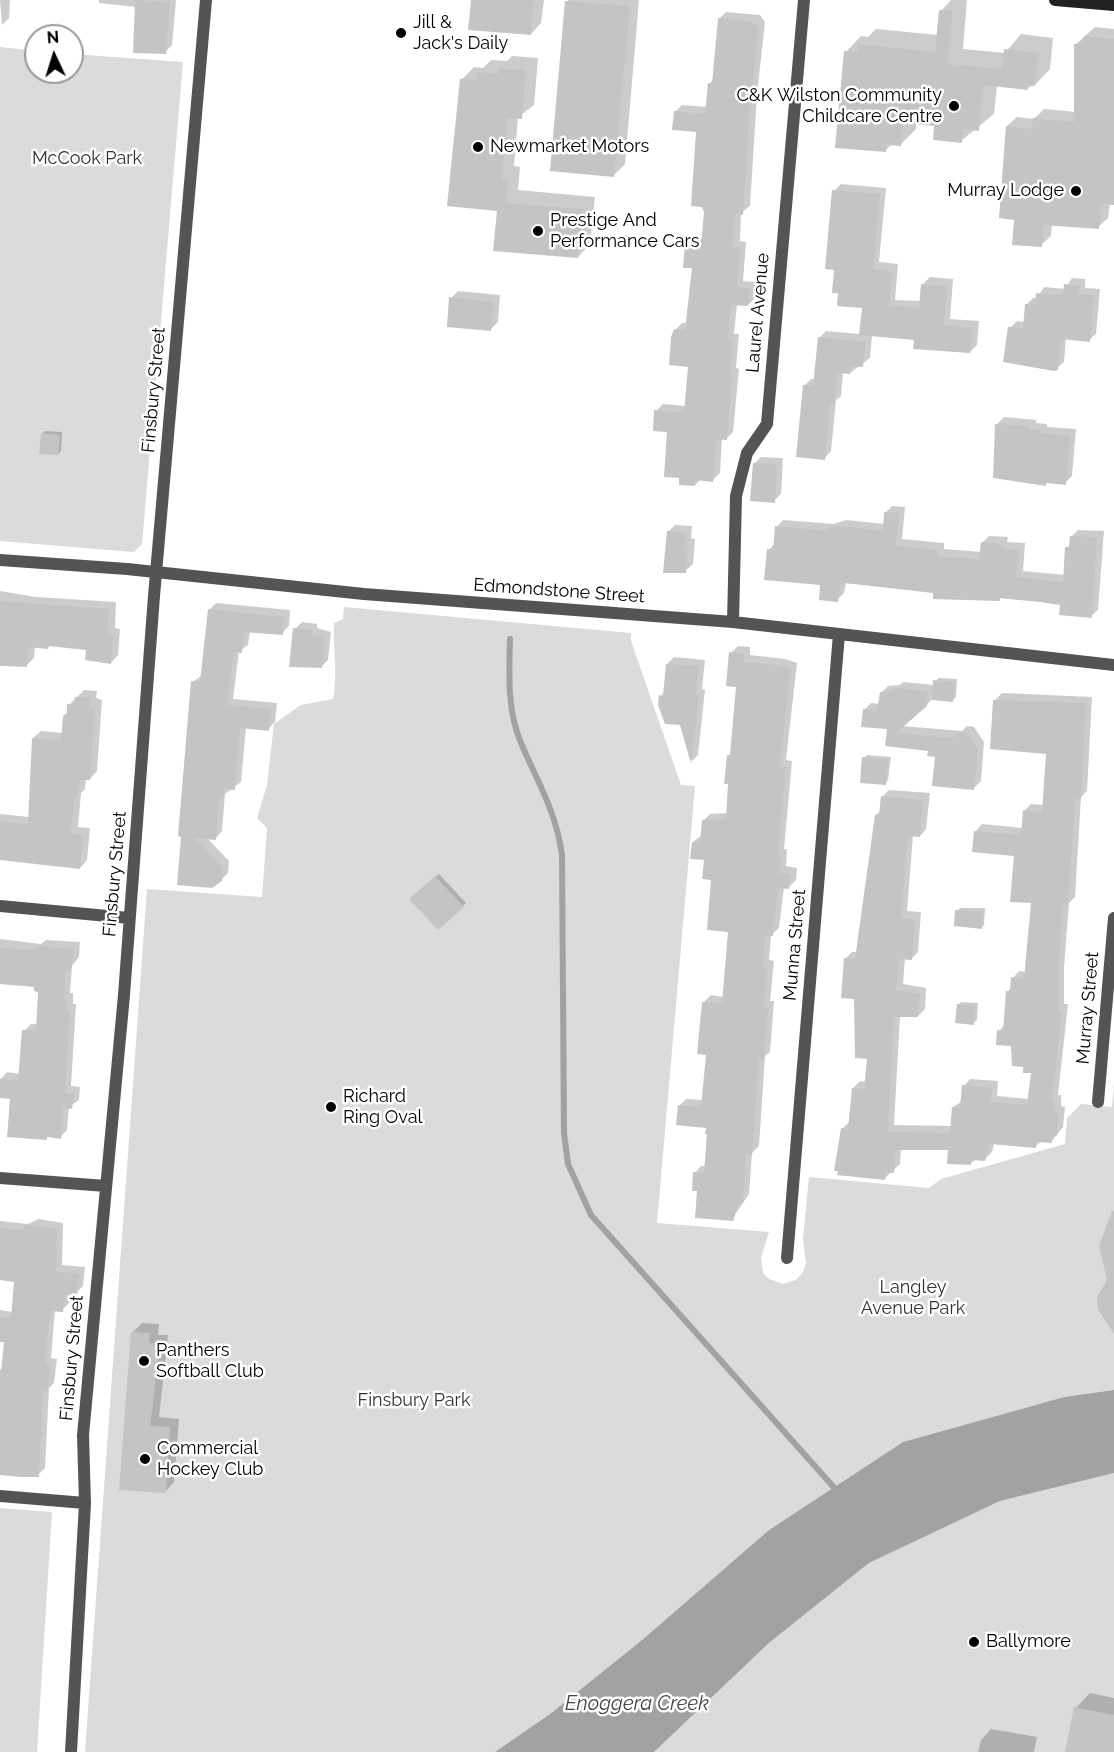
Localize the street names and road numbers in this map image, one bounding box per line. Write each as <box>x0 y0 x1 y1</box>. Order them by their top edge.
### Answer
street label: Laurel Avenue <box>742 252 774 374</box>
street label: Finsbury Street <box>138 326 170 454</box>
street label: Edmondstone Street <box>473 574 645 608</box>
street label: Finsbury Street <box>99 810 131 938</box>
street label: Munna Street <box>779 888 811 1002</box>
street label: Murray Street <box>1072 951 1104 1065</box>
street label: Finsbury Street <box>56 1294 88 1422</box>

